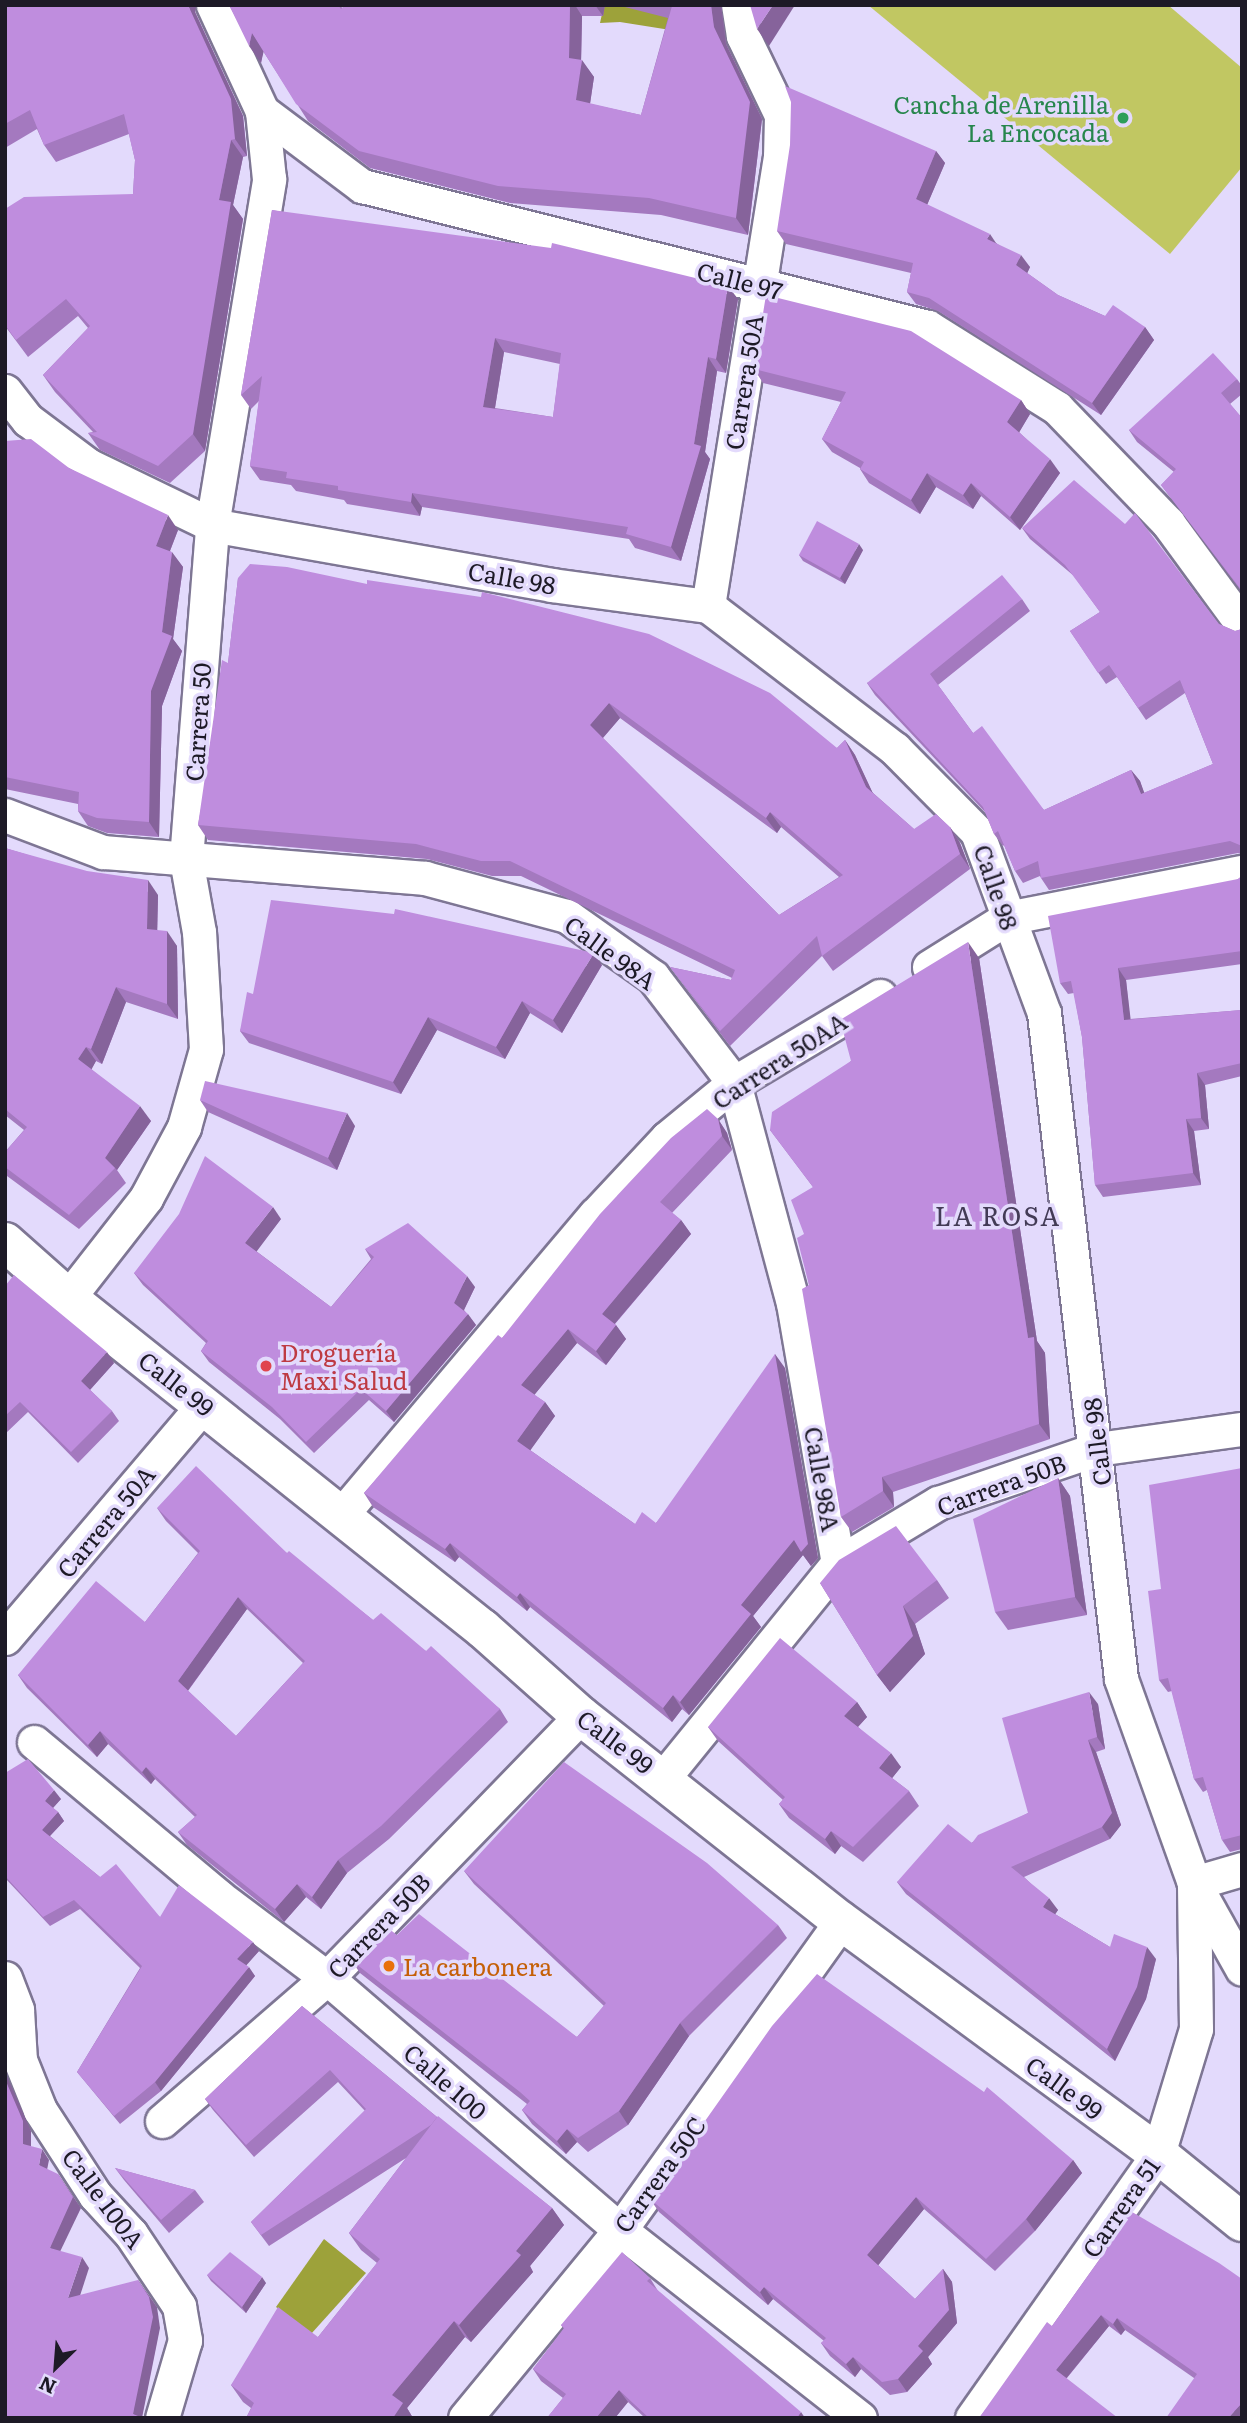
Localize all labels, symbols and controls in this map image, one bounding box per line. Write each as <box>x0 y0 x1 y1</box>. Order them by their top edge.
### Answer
place label: Cancha de Arenilla La Encocada <box>894 90 1109 146</box>
marker: Cancha de Arenilla La Encocada <box>1115 110 1131 126</box>
street label: Calle 97 <box>694 255 786 305</box>
street label: Carrera 50A <box>718 312 768 452</box>
street label: Calle 98 <box>466 555 558 599</box>
street label: Carrera 50 <box>178 662 216 782</box>
street label: Calle 98 <box>969 841 1025 933</box>
street label: Calle 98A <box>560 909 662 995</box>
street label: Carrera 50AA <box>706 1006 852 1114</box>
district label: LA ROSA <box>936 1199 1060 1231</box>
place label: Droguería Maxi Salud <box>280 1338 408 1394</box>
street label: Calle 99 <box>134 1345 220 1421</box>
marker: Droguería Maxi Salud <box>258 1358 274 1374</box>
street label: Calle 98 <box>1076 1396 1116 1488</box>
street label: Calle 98A <box>800 1424 846 1534</box>
street label: Carrera 50B <box>933 1447 1069 1521</box>
street label: Carrera 50A <box>50 1459 160 1583</box>
street label: Calle 99 <box>572 1703 660 1779</box>
street label: Carrera 50B <box>321 1866 435 1984</box>
place label: La carbonera <box>403 1952 552 1980</box>
marker: La carbonera <box>381 1958 397 1974</box>
street label: Calle 100 <box>399 2037 493 2125</box>
street label: Calle 99 <box>1021 2050 1109 2124</box>
street label: Carrera 50C <box>607 2111 711 2237</box>
street label: Calle 100A <box>57 2142 151 2254</box>
street label: Carrera 51 <box>1075 2152 1165 2262</box>
north arrow <box>21 2332 91 2402</box>
text: N <box>34 2370 60 2402</box>

